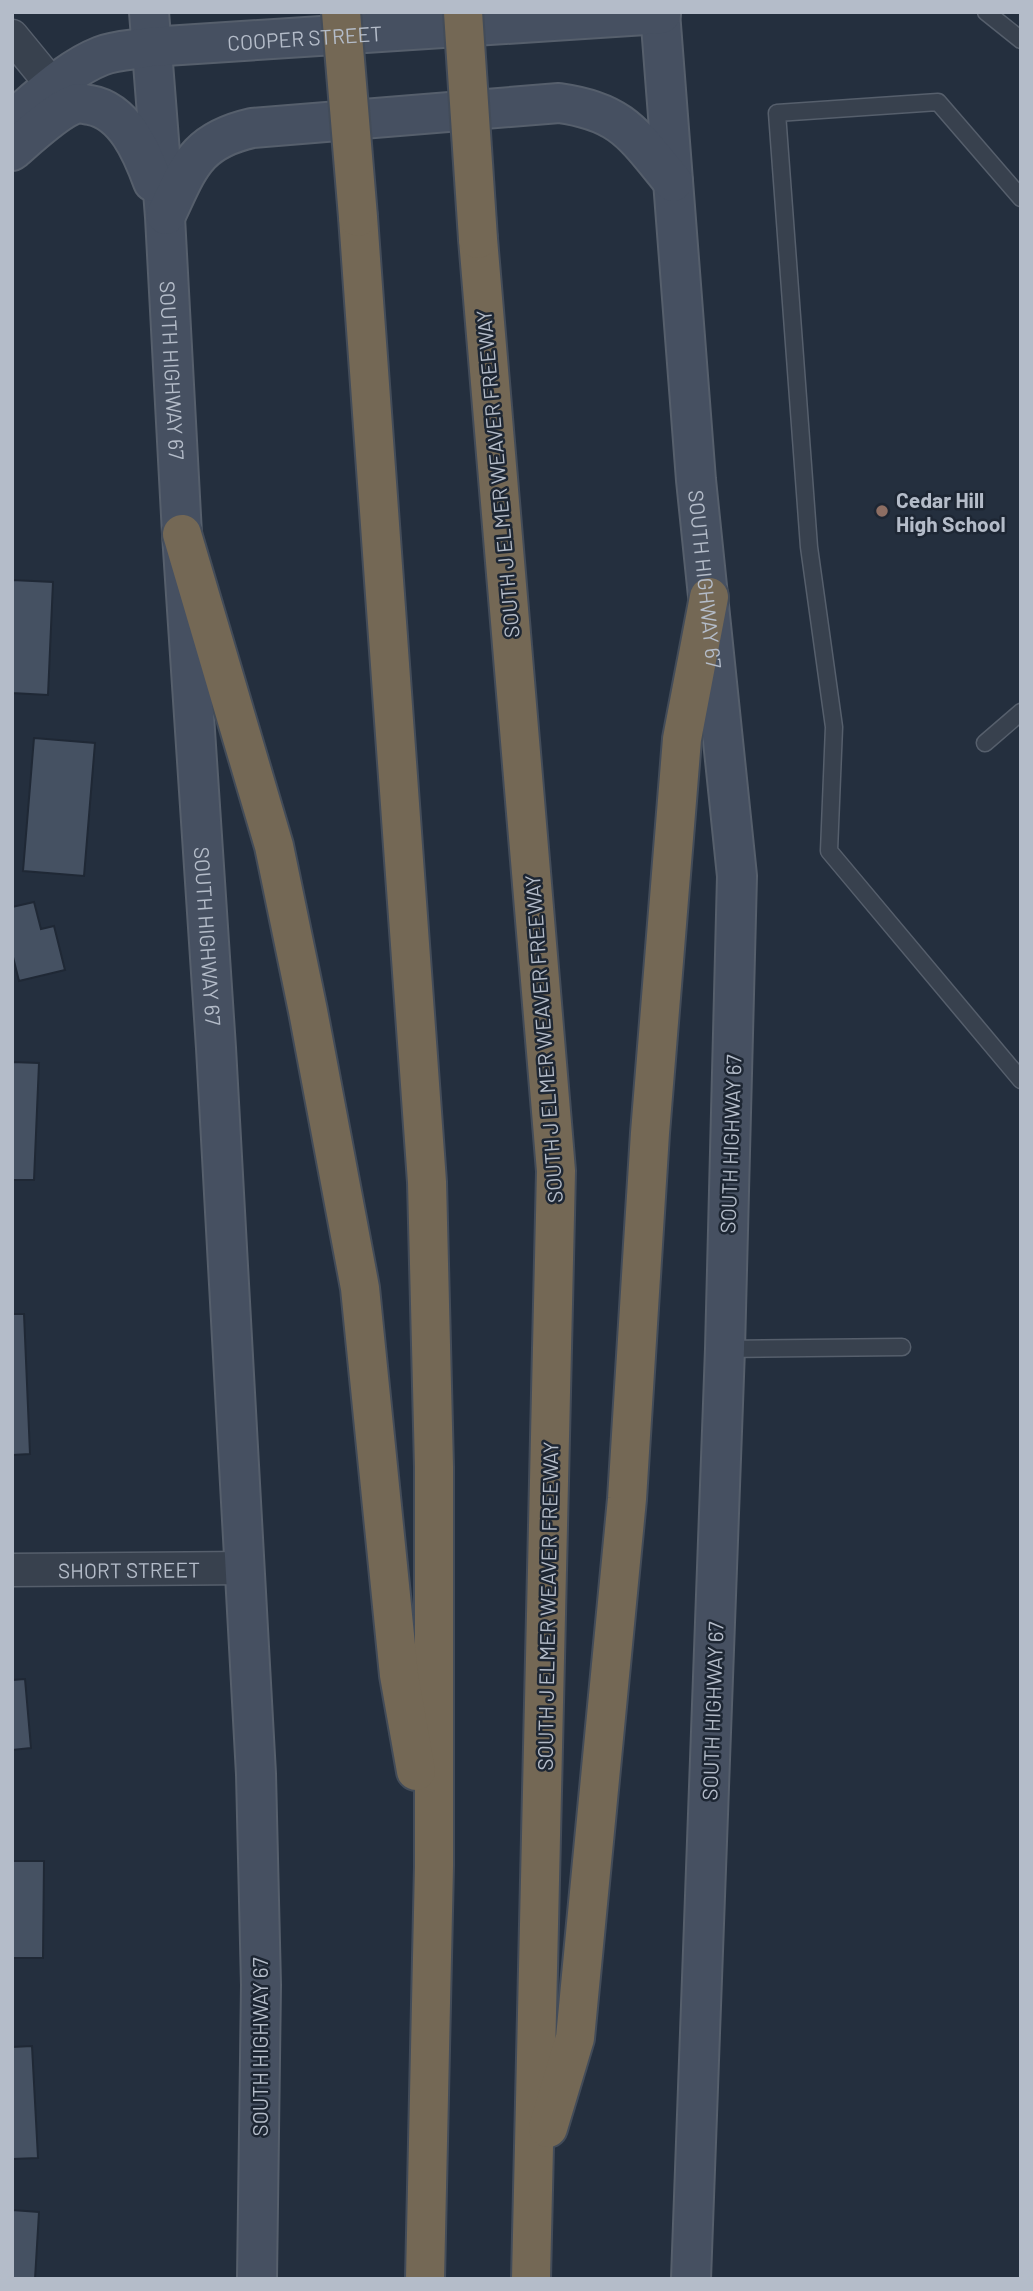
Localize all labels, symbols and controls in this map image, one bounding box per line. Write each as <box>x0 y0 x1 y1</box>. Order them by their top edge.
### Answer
street label: COOPER STREET <box>226 20 383 54</box>
street label: SOUTH HIGHWAY 67 <box>156 280 190 460</box>
street label: SOUTH J ELMER WEAVER FREEWAY <box>470 309 524 639</box>
place label: Cedar Hill High School <box>896 487 1006 536</box>
street label: SOUTH HIGHWAY 67 <box>685 489 728 670</box>
marker: Cedar Hill High School <box>874 503 890 519</box>
street label: SOUTH HIGHWAY 67 <box>190 846 227 1026</box>
street label: SOUTH J ELMER WEAVER FREEWAY <box>519 874 567 1204</box>
street label: SOUTH HIGHWAY 67 <box>714 1054 746 1234</box>
street label: SOUTH J ELMER WEAVER FREEWAY <box>532 1441 562 1771</box>
street label: SHORT STREET <box>58 1556 200 1582</box>
street label: SOUTH HIGHWAY 67 <box>696 1621 728 1801</box>
street label: SOUTH HIGHWAY 67 <box>247 1957 272 2137</box>

